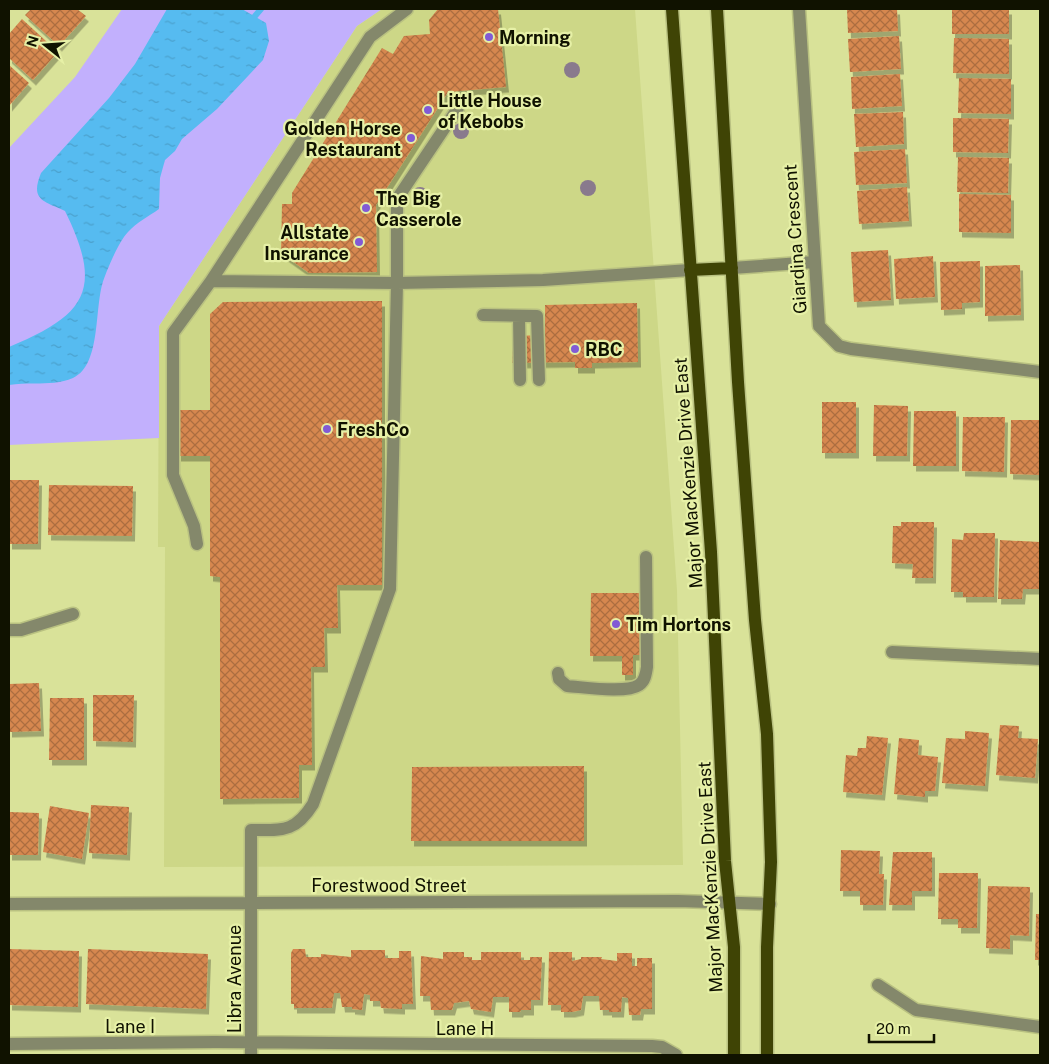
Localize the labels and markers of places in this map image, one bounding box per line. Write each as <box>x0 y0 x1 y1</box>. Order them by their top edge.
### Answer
place label: Morning <box>499 27 571 48</box>
marker: Morning <box>483 31 495 43</box>
place label: Little House of Kebobs <box>438 90 542 132</box>
marker: Little House of Kebobs <box>422 104 434 116</box>
place label: Golden Horse Restaurant <box>284 118 401 160</box>
marker: Golden Horse Restaurant <box>405 132 417 144</box>
place label: The Big Casserole <box>376 188 462 230</box>
marker: The Big Casserole <box>360 202 372 214</box>
place label: Allstate Insurance <box>264 222 349 264</box>
marker: Allstate Insurance <box>353 236 365 248</box>
place label: RBC <box>585 339 623 360</box>
marker: RBC <box>569 343 581 355</box>
place label: FreshCo <box>337 419 409 440</box>
marker: FreshCo <box>321 423 333 435</box>
place label: Tim Hortons <box>626 614 731 635</box>
marker: Tim Hortons <box>610 618 622 630</box>

